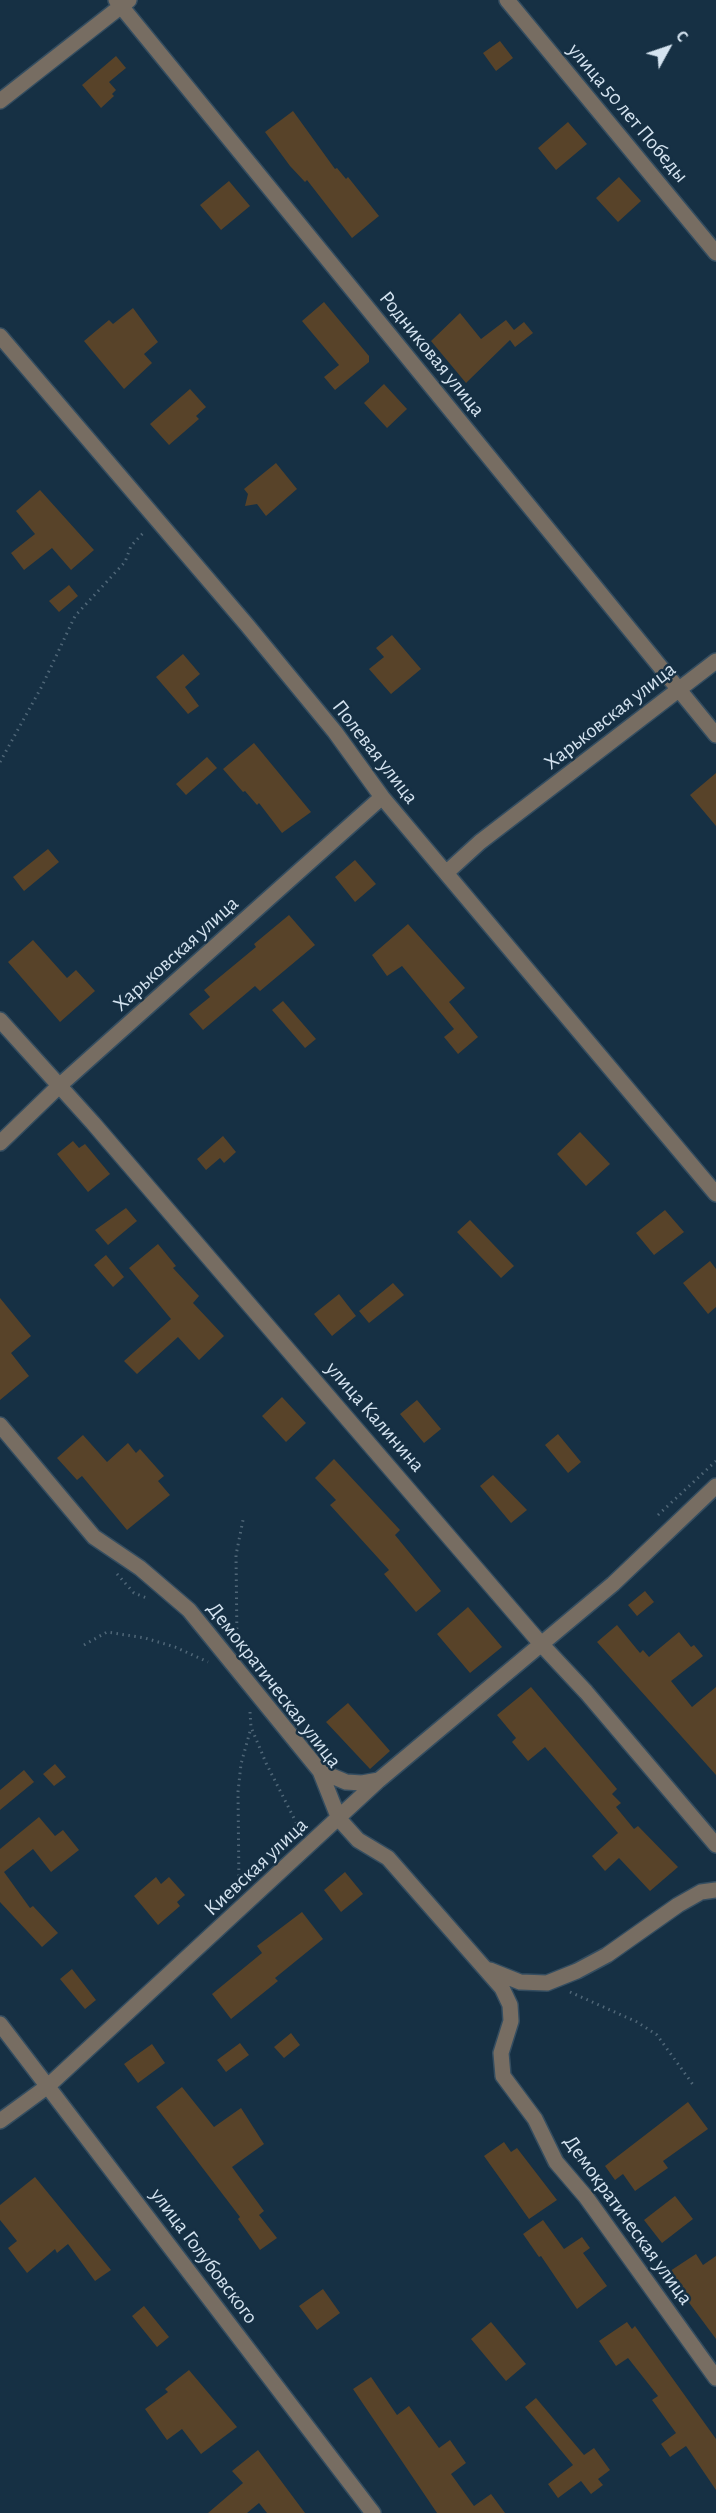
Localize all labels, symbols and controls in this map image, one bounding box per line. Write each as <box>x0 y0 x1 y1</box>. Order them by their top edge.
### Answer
north arrow <box>638 18 698 78</box>
text: С <box>673 28 691 45</box>
street label: улица 50 лет Победы <box>562 38 694 188</box>
street label: Родниковая улица <box>374 286 490 422</box>
street label: Харьковская улица <box>539 657 681 775</box>
street label: Полевая улица <box>327 695 423 809</box>
street label: Харьковская улица <box>108 891 244 1017</box>
street label: улица Калинина <box>320 1357 430 1477</box>
street label: Демократическая улица <box>201 1597 347 1773</box>
street label: Киевская улица <box>199 1813 313 1921</box>
street label: Демократическая улица <box>558 2130 698 2310</box>
street label: улица Голубовского <box>145 2183 263 2329</box>

